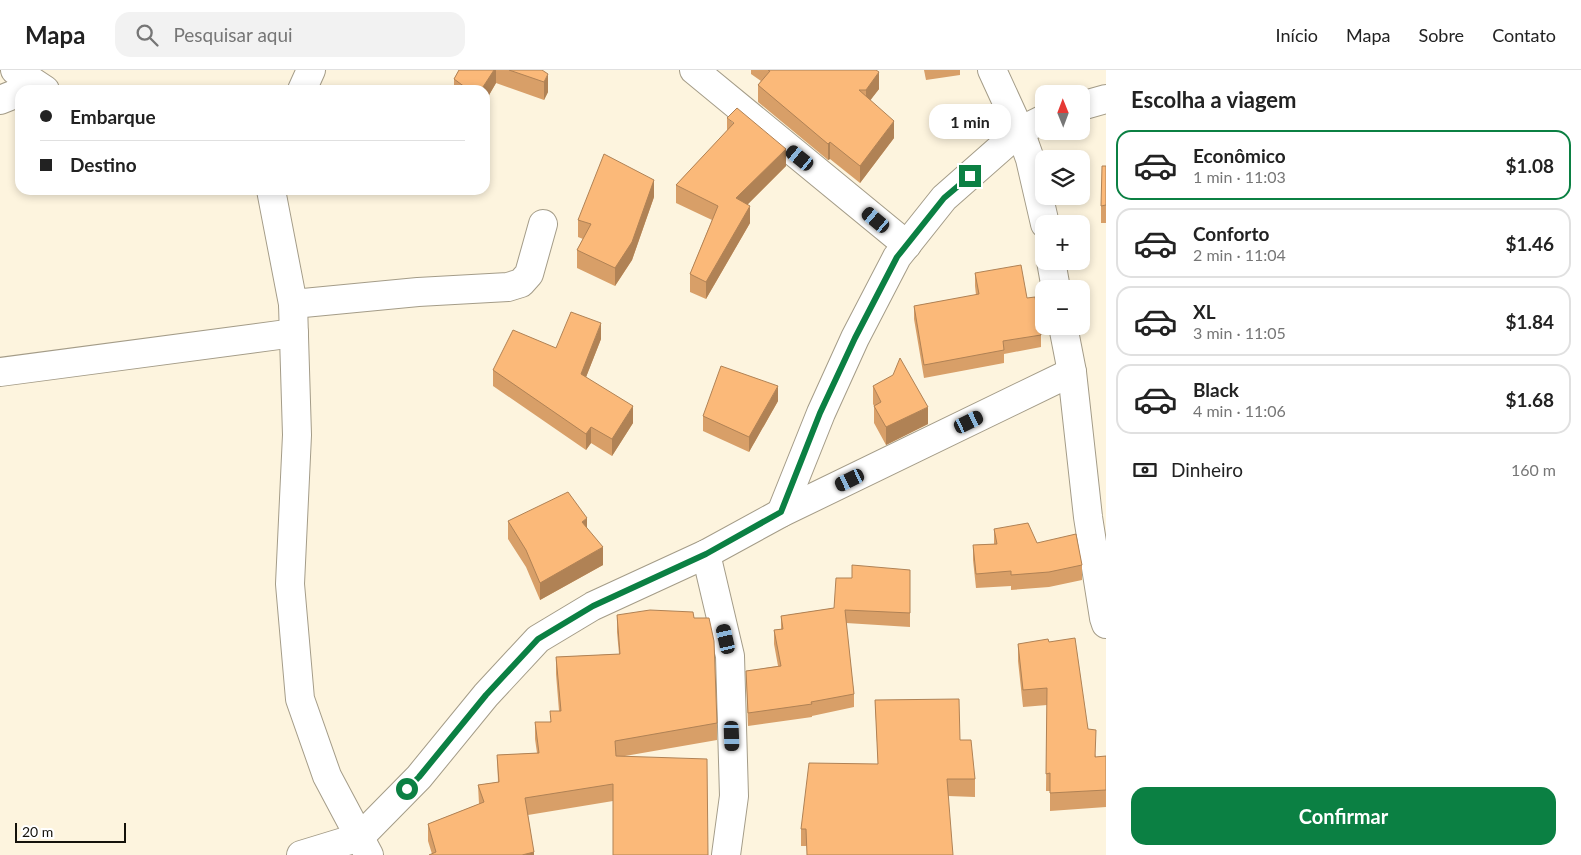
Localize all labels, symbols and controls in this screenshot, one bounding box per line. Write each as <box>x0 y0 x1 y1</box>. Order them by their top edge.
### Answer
search box <box>115 12 465 57</box>
text: Mapa <box>25 20 85 49</box>
icon: search <box>133 21 161 49</box>
text: Pesquisar aqui <box>173 23 293 46</box>
text: Início <box>1276 24 1318 46</box>
text: Mapa <box>1346 24 1390 46</box>
text: Sobre <box>1418 24 1464 46</box>
text: Contato <box>1492 24 1556 46</box>
north arrow <box>1035 85 1090 140</box>
map controls <box>1035 85 1090 335</box>
text: Escolha a viagem <box>1131 86 1297 113</box>
callout: 1 min <box>929 104 1011 138</box>
text: Embarque <box>70 105 156 128</box>
text: 1 min <box>950 112 990 131</box>
car <box>783 143 816 173</box>
icon: car <box>1133 143 1178 188</box>
text: Econômico <box>1193 144 1286 167</box>
button: layers <box>1035 150 1090 205</box>
text: Destino <box>70 153 137 176</box>
text: $1.08 <box>1505 154 1554 177</box>
route end <box>959 165 981 187</box>
text: 1 min · 11:03 <box>1193 167 1286 186</box>
car <box>859 205 892 235</box>
button: + <box>1035 215 1090 270</box>
icon: car <box>1133 221 1178 266</box>
text: Conforto <box>1193 222 1269 245</box>
text: $1.46 <box>1505 232 1554 255</box>
text: 2 min · 11:04 <box>1193 245 1286 264</box>
button: − <box>1035 280 1090 335</box>
icon: car <box>1133 299 1178 344</box>
text: XL <box>1193 300 1216 323</box>
text: $1.84 <box>1505 310 1554 333</box>
text: 3 min · 11:05 <box>1193 323 1286 342</box>
icon: car <box>1133 377 1178 422</box>
text: Black <box>1193 378 1239 401</box>
text: $1.68 <box>1505 388 1554 411</box>
text: 4 min · 11:06 <box>1193 401 1286 420</box>
car <box>952 409 985 435</box>
icon: cash <box>1131 456 1159 484</box>
text: Dinheiro <box>1171 458 1243 481</box>
text: 160 m <box>1511 460 1556 479</box>
car <box>833 467 866 493</box>
car <box>715 623 736 655</box>
car <box>723 721 740 751</box>
route start <box>396 778 418 800</box>
button: Confirmar <box>1131 787 1556 845</box>
scale bar <box>15 820 126 843</box>
text: 20 m <box>22 823 53 840</box>

